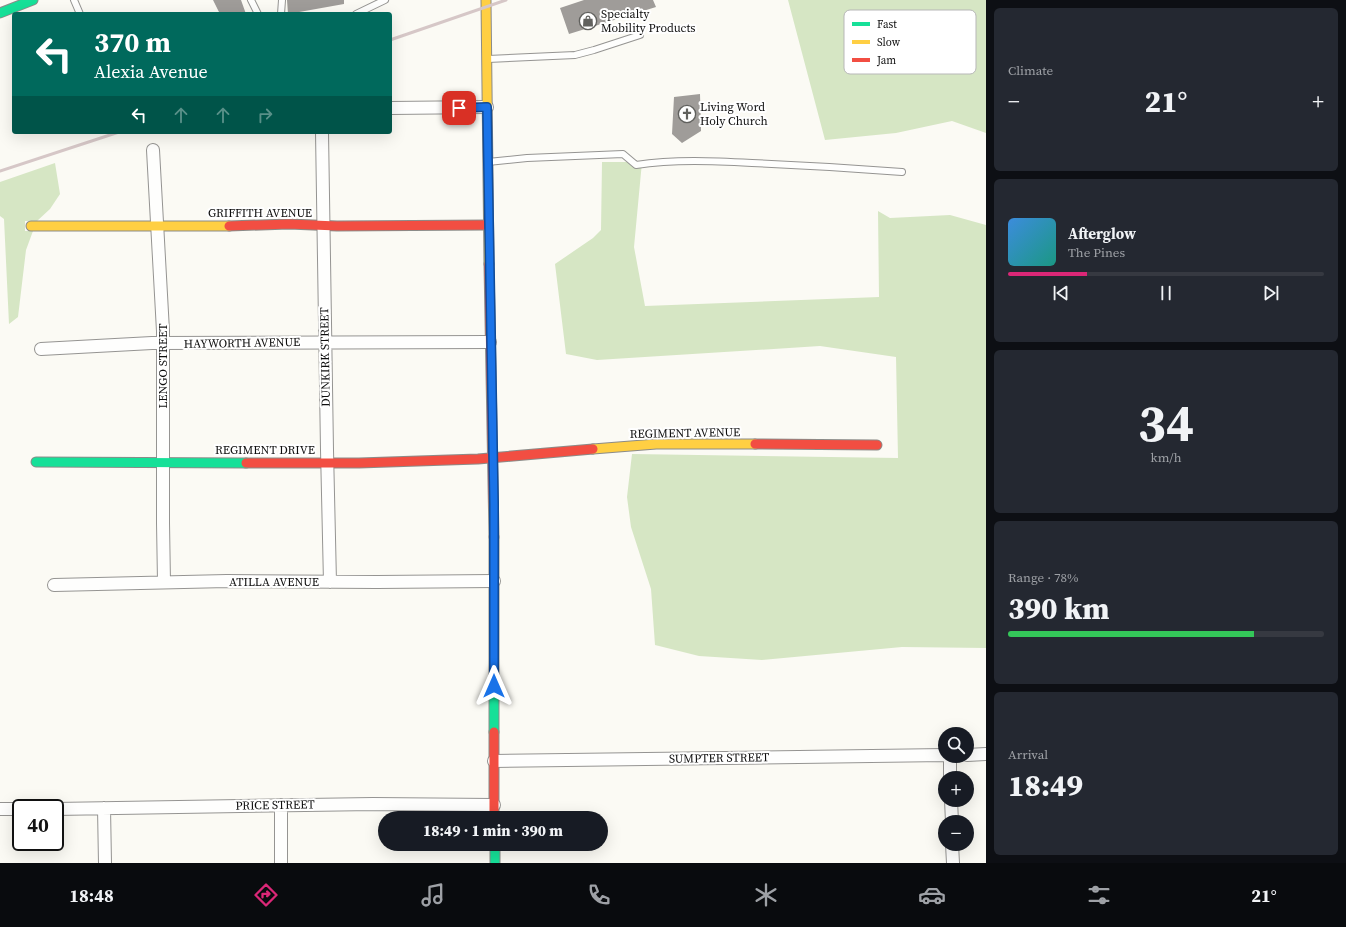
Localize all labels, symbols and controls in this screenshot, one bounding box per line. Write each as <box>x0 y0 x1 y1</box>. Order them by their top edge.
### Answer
place label: Specialty Mobility Products <box>601 6 696 36</box>
legend <box>844 10 976 74</box>
shop icon: Specialty Mobility Products <box>578 11 598 31</box>
text: Fast <box>877 17 897 32</box>
text: 370 m <box>94 23 171 61</box>
icon: left <box>28 28 80 80</box>
text: Slow <box>877 35 901 50</box>
text: Jam <box>876 53 896 68</box>
text: Alexia Avenue <box>94 59 208 84</box>
text: Climate <box>1008 62 1053 79</box>
text: 21° <box>1145 81 1187 122</box>
text: − <box>1008 86 1020 116</box>
text: + <box>1312 86 1324 116</box>
pin <box>442 91 476 125</box>
icon: arrive <box>448 97 470 119</box>
place label: Living Word Holy Church <box>700 99 768 129</box>
icon: left <box>128 104 150 126</box>
icon: ahead <box>170 104 192 126</box>
icon: ahead <box>212 104 234 126</box>
icon: right <box>254 104 276 126</box>
church icon: Living Word Holy Church <box>677 104 697 124</box>
street label: GRIFFITH AVENUE <box>208 205 312 221</box>
text: Afterglow <box>1068 223 1136 244</box>
text: The Pines <box>1068 244 1125 261</box>
icon: previous <box>1050 282 1072 304</box>
icon: pause <box>1155 282 1177 304</box>
icon: next <box>1260 282 1282 304</box>
street label: DUNKIRK STREET <box>316 306 334 407</box>
street label: LENGO STREET <box>155 323 171 409</box>
street label: HAYWORTH AVENUE <box>184 334 300 352</box>
text: 34 <box>1138 387 1194 458</box>
street label: REGIMENT AVENUE <box>630 424 740 442</box>
street label: REGIMENT DRIVE <box>215 442 315 458</box>
text: km/h <box>1151 449 1181 466</box>
text: Range · 78% <box>1008 569 1079 586</box>
street label: ATILLA AVENUE <box>229 574 319 590</box>
text: 390 km <box>1008 588 1109 629</box>
position arrow <box>473 665 515 707</box>
map controls <box>938 727 974 851</box>
button: search <box>938 727 974 763</box>
text: Arrival <box>1008 746 1048 763</box>
street label: SUMPTER STREET <box>669 749 770 767</box>
text: 18:49 <box>1008 765 1083 806</box>
button: + <box>938 771 974 807</box>
street label: PRICE STREET <box>235 796 316 814</box>
speed limit sign: 40 <box>12 799 64 851</box>
button: − <box>938 815 974 851</box>
text: 18:49 · 1 min · 390 m <box>423 820 563 841</box>
icon: directions <box>252 881 280 909</box>
icon: music <box>419 881 447 909</box>
icon: phone <box>585 881 613 909</box>
icon: climate <box>752 881 780 909</box>
icon: car <box>918 881 946 909</box>
icon: filters <box>1085 881 1113 909</box>
text: 18:48 <box>69 883 114 908</box>
text: 21° <box>1251 883 1277 908</box>

